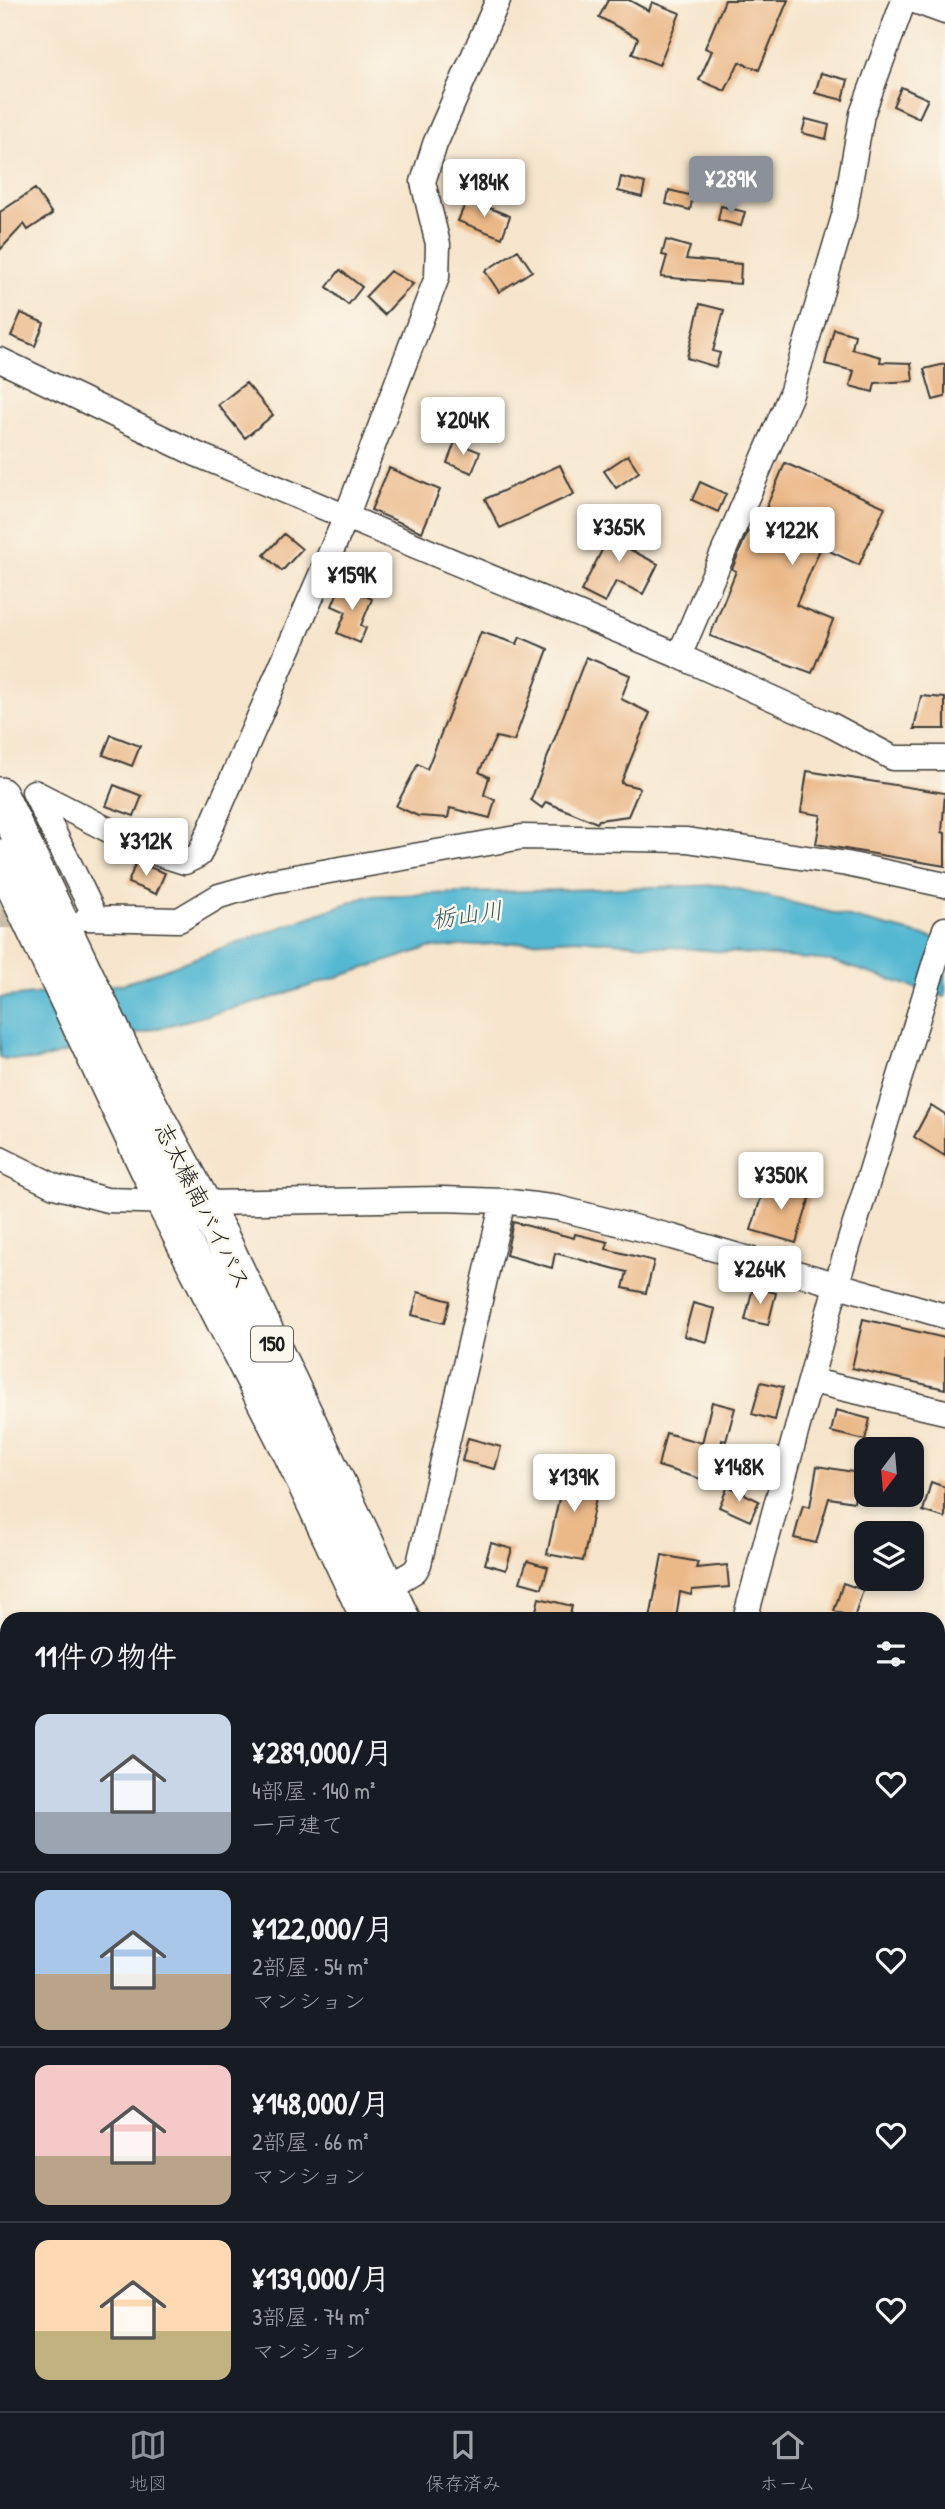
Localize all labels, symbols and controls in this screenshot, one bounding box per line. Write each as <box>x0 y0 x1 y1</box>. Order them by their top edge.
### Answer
pin: ¥289K <box>682 156 780 216</box>
pin: ¥184K <box>435 160 533 219</box>
text: ¥289K <box>705 163 757 194</box>
text: ¥184K <box>459 166 509 197</box>
pin: ¥204K <box>414 398 512 457</box>
text: ¥204K <box>437 404 489 435</box>
pin: ¥365K <box>570 504 668 564</box>
pin: ¥122K <box>743 508 841 567</box>
text: ¥365K <box>593 511 645 542</box>
text: ¥122K <box>766 514 818 545</box>
pin: ¥159K <box>303 552 401 612</box>
text: ¥159K <box>327 559 377 590</box>
pin: ¥312K <box>97 818 195 878</box>
text: ¥312K <box>120 825 172 856</box>
water label: 栃山川 <box>429 893 505 935</box>
street label: 志太榛南バイパス <box>148 1117 259 1295</box>
pin: ¥350K <box>732 1152 830 1212</box>
text: ¥350K <box>754 1159 808 1190</box>
pin: ¥264K <box>711 1246 809 1306</box>
text: ¥264K <box>734 1253 786 1284</box>
road number: 150 <box>251 1326 293 1362</box>
north arrow <box>854 1437 924 1507</box>
map controls <box>854 1437 924 1591</box>
pin: ¥148K <box>690 1444 788 1504</box>
text: ¥148K <box>714 1451 764 1482</box>
pin: ¥139K <box>525 1454 623 1514</box>
text: ¥139K <box>549 1461 599 1492</box>
button: layers <box>854 1521 924 1591</box>
icon: filters <box>872 1635 910 1673</box>
text: 11件の物件 <box>35 1636 177 1676</box>
text: ¥289,000/月 <box>252 1732 393 1772</box>
icon: home <box>91 1742 175 1826</box>
icon: heart <box>872 1765 910 1803</box>
text: 4部屋 · 140 m² <box>252 1775 375 1806</box>
text: 一戸建て <box>252 1809 344 1840</box>
text: ¥122,000/月 <box>252 1908 394 1948</box>
icon: home <box>91 1918 175 2002</box>
icon: heart <box>872 1941 910 1979</box>
text: 2部屋 · 54 m² <box>252 1951 369 1982</box>
text: マンション <box>252 1985 366 2016</box>
text: ¥148,000/月 <box>252 2083 390 2123</box>
icon: home <box>91 2093 175 2177</box>
icon: heart <box>872 2116 910 2154</box>
text: 2部屋 · 66 m² <box>252 2126 369 2157</box>
text: マンション <box>252 2160 366 2191</box>
text: ¥139,000/月 <box>252 2258 390 2298</box>
icon: home <box>91 2268 175 2352</box>
icon: heart <box>872 2291 910 2329</box>
text: 3部屋 · 74 m² <box>252 2301 370 2332</box>
text: マンション <box>252 2335 366 2366</box>
tab: 地図 <box>129 2426 167 2496</box>
tab: 保存済み <box>425 2426 501 2496</box>
tab: ホーム <box>760 2426 816 2496</box>

